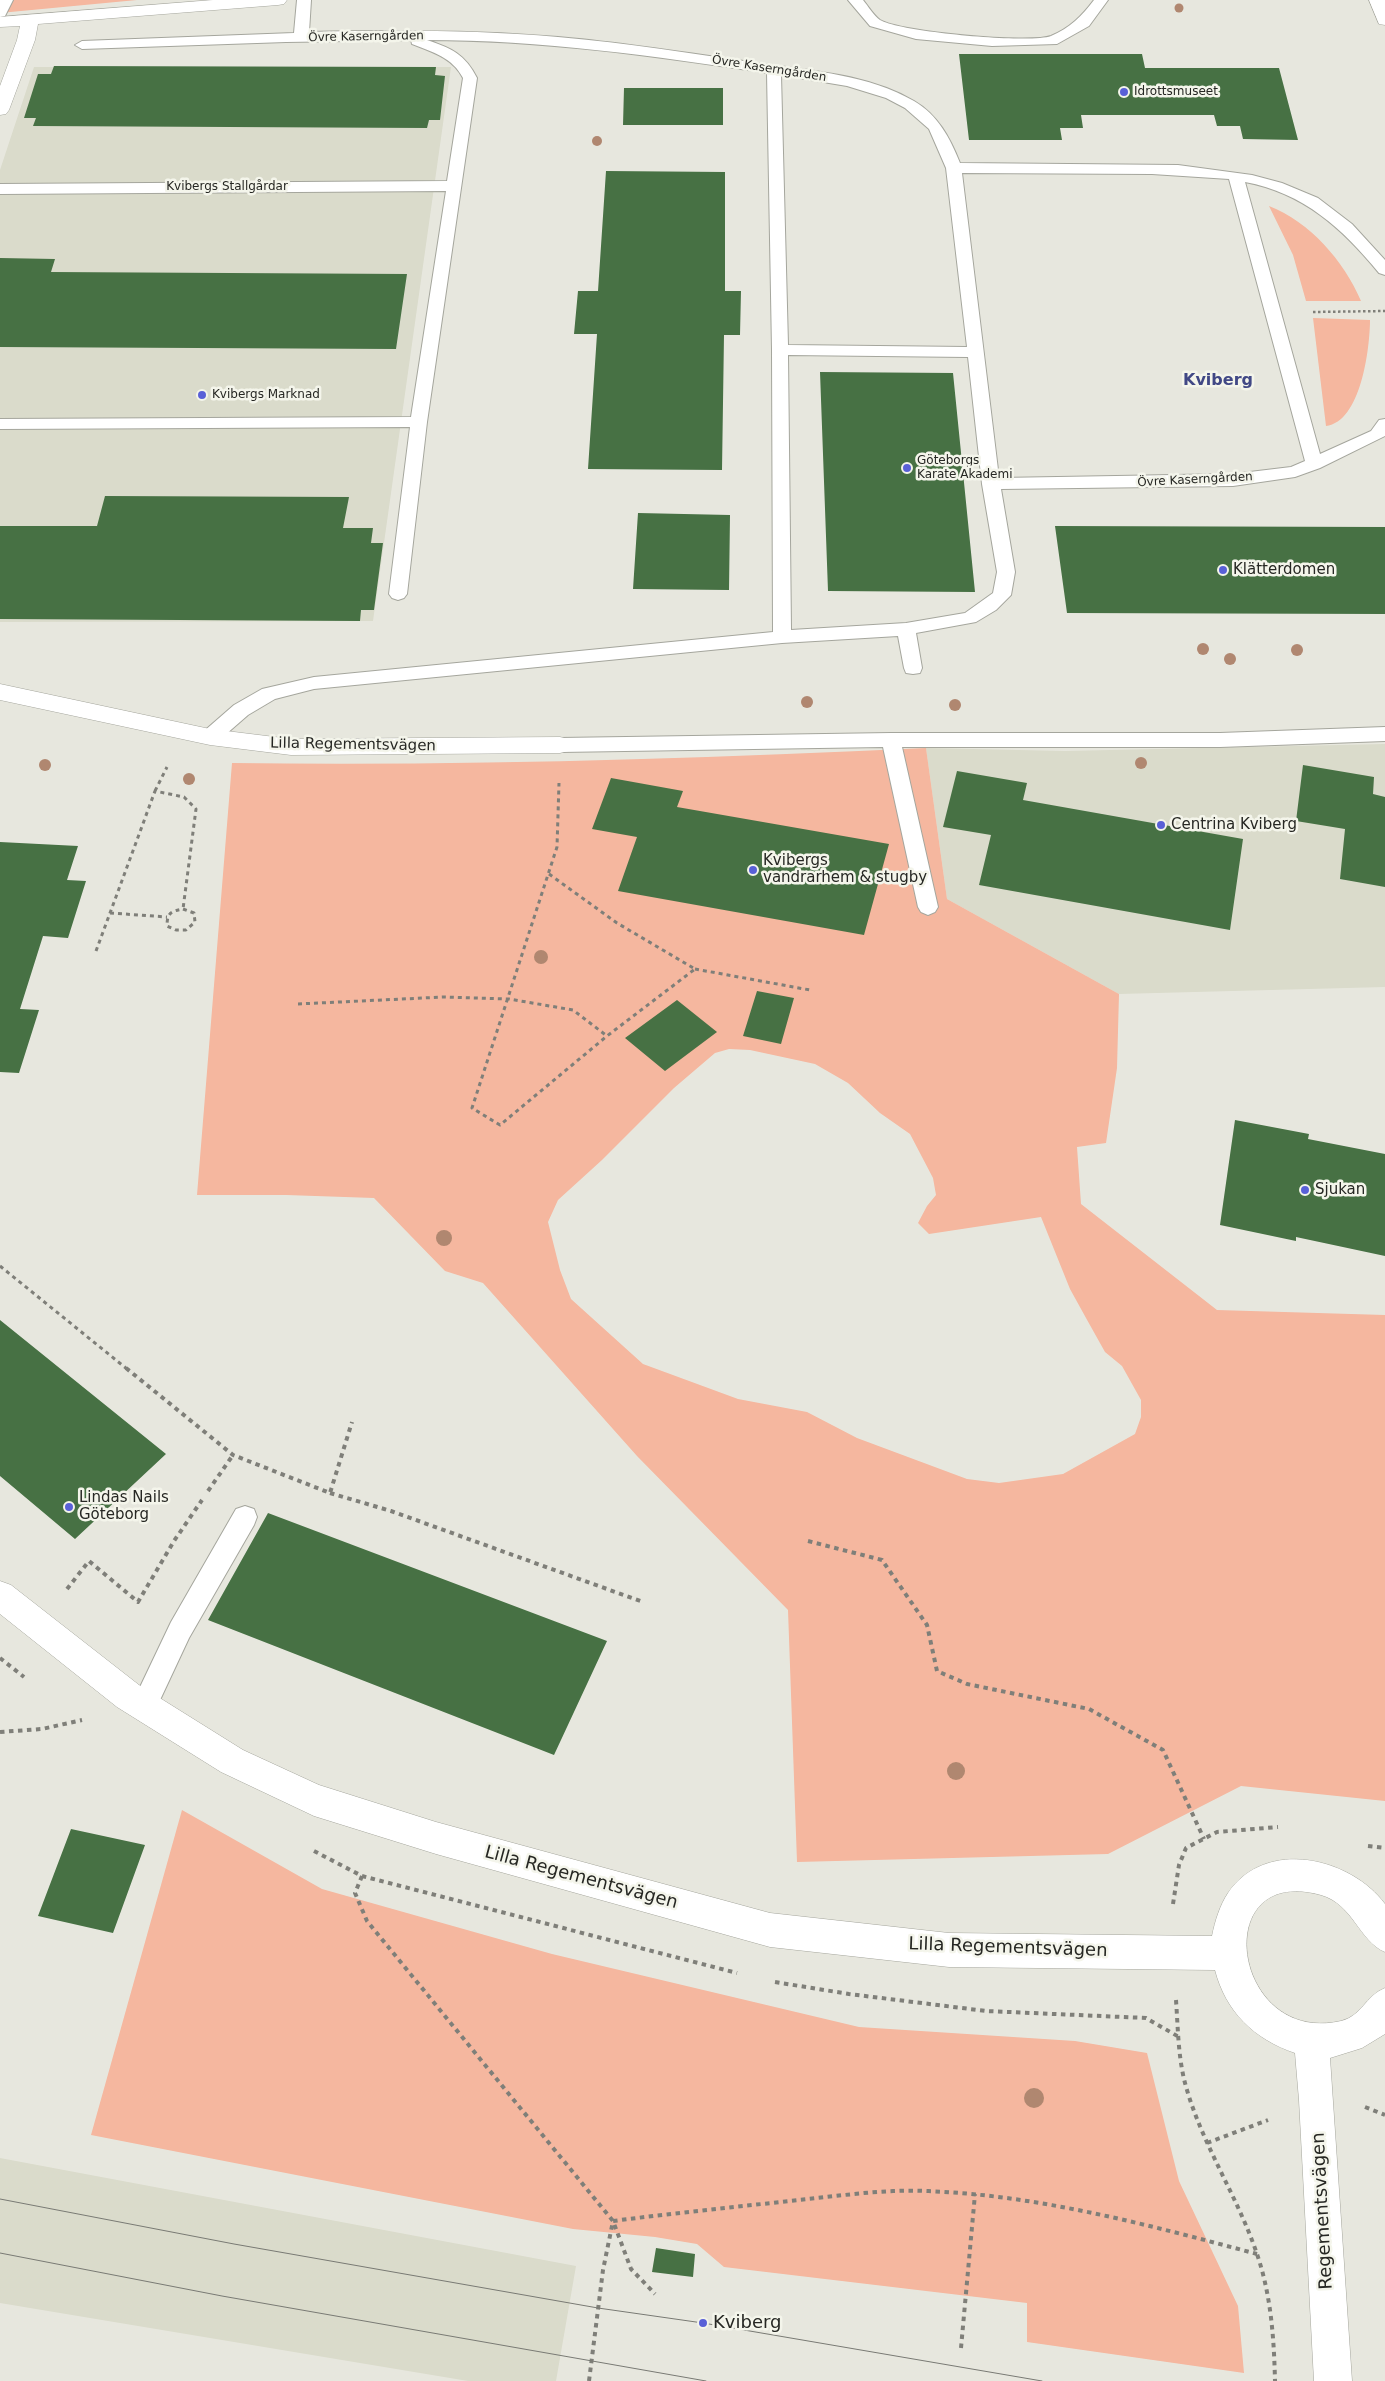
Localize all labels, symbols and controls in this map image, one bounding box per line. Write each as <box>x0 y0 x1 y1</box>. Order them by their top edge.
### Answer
street label: Övre Kaserngården <box>308 29 424 45</box>
street label: Övre Kaserngården <box>711 53 827 85</box>
place label: Idrottsmuseet <box>1134 85 1218 99</box>
marker: Idrottsmuseet <box>1118 86 1130 98</box>
street label: Kvibergs Stallgårdar <box>166 180 288 194</box>
district label: Kviberg <box>1183 371 1253 391</box>
place label: Kvibergs Marknad <box>212 388 320 402</box>
marker: Kvibergs Marknad <box>196 389 208 401</box>
place label: Göteborgs Karate Akademi <box>917 454 1013 482</box>
marker: Göteborgs Karate Akademi <box>901 462 913 474</box>
street label: Övre Kaserngården <box>1137 470 1253 490</box>
place label: Klätterdomen <box>1233 561 1335 579</box>
marker: Klätterdomen <box>1217 564 1229 576</box>
street label: Lilla Regementsvägen <box>270 735 436 755</box>
place label: Centrina Kviberg <box>1171 816 1297 834</box>
marker: Centrina Kviberg <box>1155 819 1167 831</box>
place label: Kvibergs vandrarhem & stugby <box>763 852 927 887</box>
marker: Kvibergs vandrarhem & stugby <box>747 864 759 876</box>
place label: Sjukan <box>1315 1181 1365 1199</box>
marker: Sjukan <box>1299 1184 1311 1196</box>
place label: Lindas Nails Göteborg <box>79 1489 169 1524</box>
marker: Lindas Nails Göteborg <box>63 1501 75 1513</box>
street label: Lilla Regementsvägen <box>482 1842 680 1914</box>
street label: Lilla Regementsvägen <box>908 1934 1108 1962</box>
street label: Regementsvägen <box>1308 2132 1338 2290</box>
place label: Kviberg <box>713 2312 781 2334</box>
marker: Kviberg <box>697 2317 709 2329</box>

